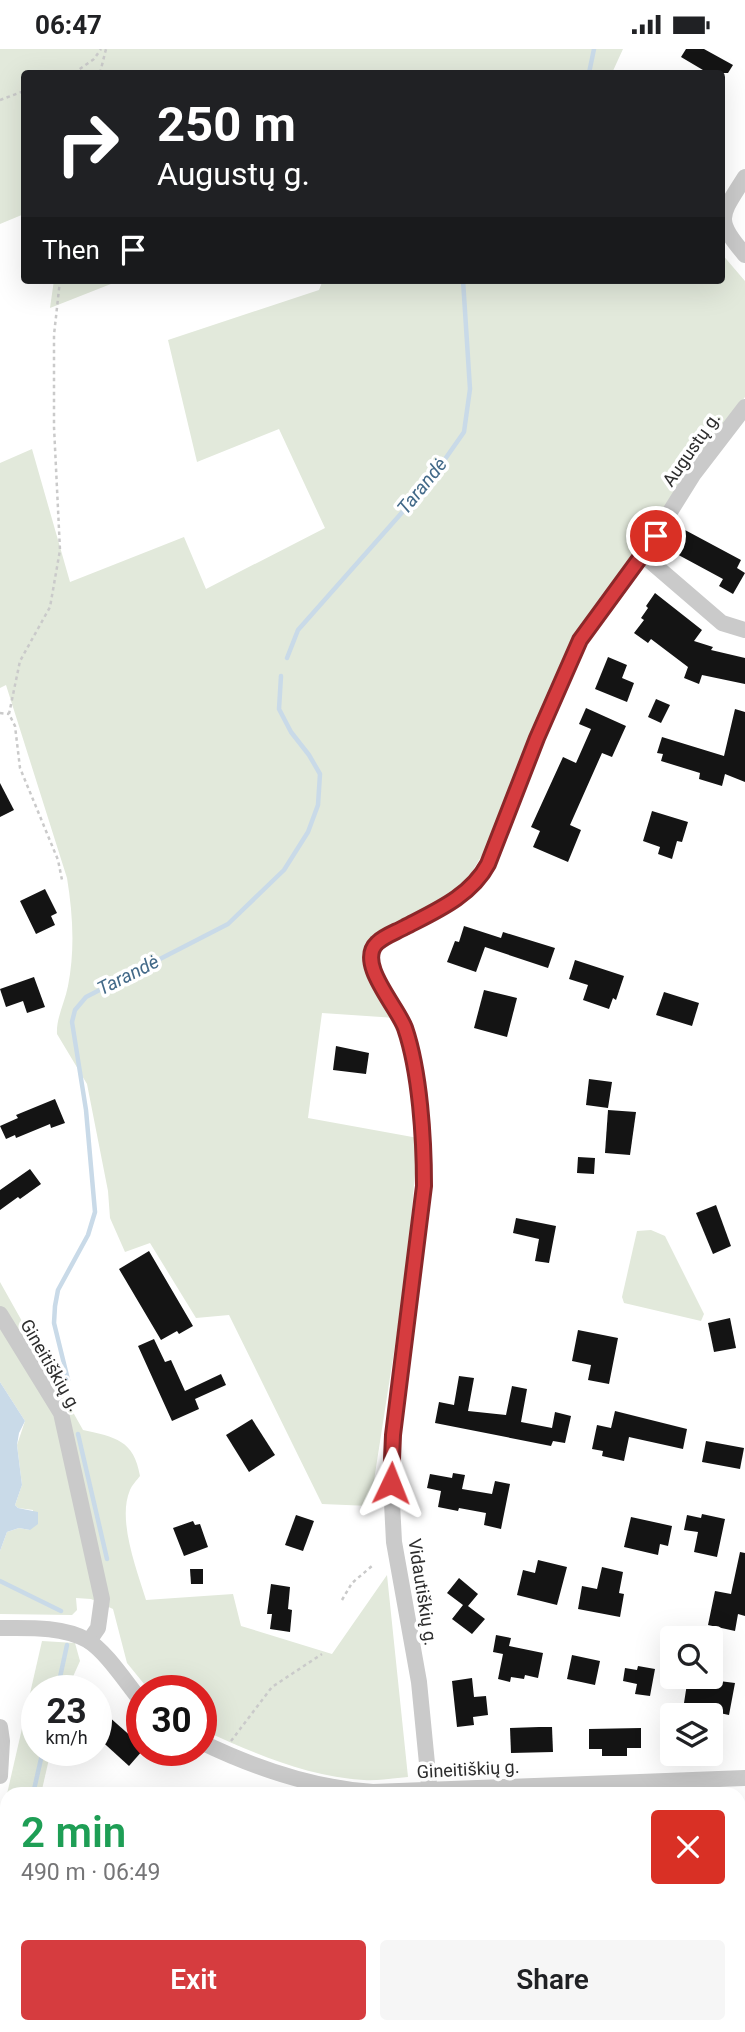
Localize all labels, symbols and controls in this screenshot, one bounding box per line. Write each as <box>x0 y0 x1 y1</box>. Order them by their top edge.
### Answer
text: 06:47 <box>35 10 102 40</box>
text: 250 m <box>157 96 296 153</box>
icon: right <box>42 98 133 189</box>
text: Augustų g. <box>157 155 310 193</box>
icon: arrive <box>114 231 152 269</box>
text: Then <box>42 235 100 265</box>
street label: Augustų g. <box>658 408 724 490</box>
water label: Tarandė <box>392 453 452 519</box>
pin <box>626 506 686 566</box>
icon: arrive <box>637 517 675 555</box>
water label: Tarandė <box>93 950 163 1000</box>
street label: Gineitiškių g. <box>16 1315 86 1415</box>
position arrow <box>354 1446 428 1520</box>
street label: Vidautiškių g. <box>404 1537 442 1647</box>
map controls <box>660 1626 723 1766</box>
button: search <box>660 1626 723 1689</box>
speed limit sign: 30 <box>126 1675 217 1766</box>
text: 23 <box>46 1691 87 1732</box>
button: layers <box>660 1703 723 1766</box>
text: km/h <box>45 1727 88 1748</box>
street label: Gineitiškių g. <box>416 1756 520 1782</box>
text: 2 min <box>21 1808 126 1857</box>
button: close <box>651 1810 725 1884</box>
text: 490 m · 06:49 <box>21 1859 160 1886</box>
button: Exit <box>21 1940 366 2020</box>
button: Share <box>380 1940 725 2020</box>

